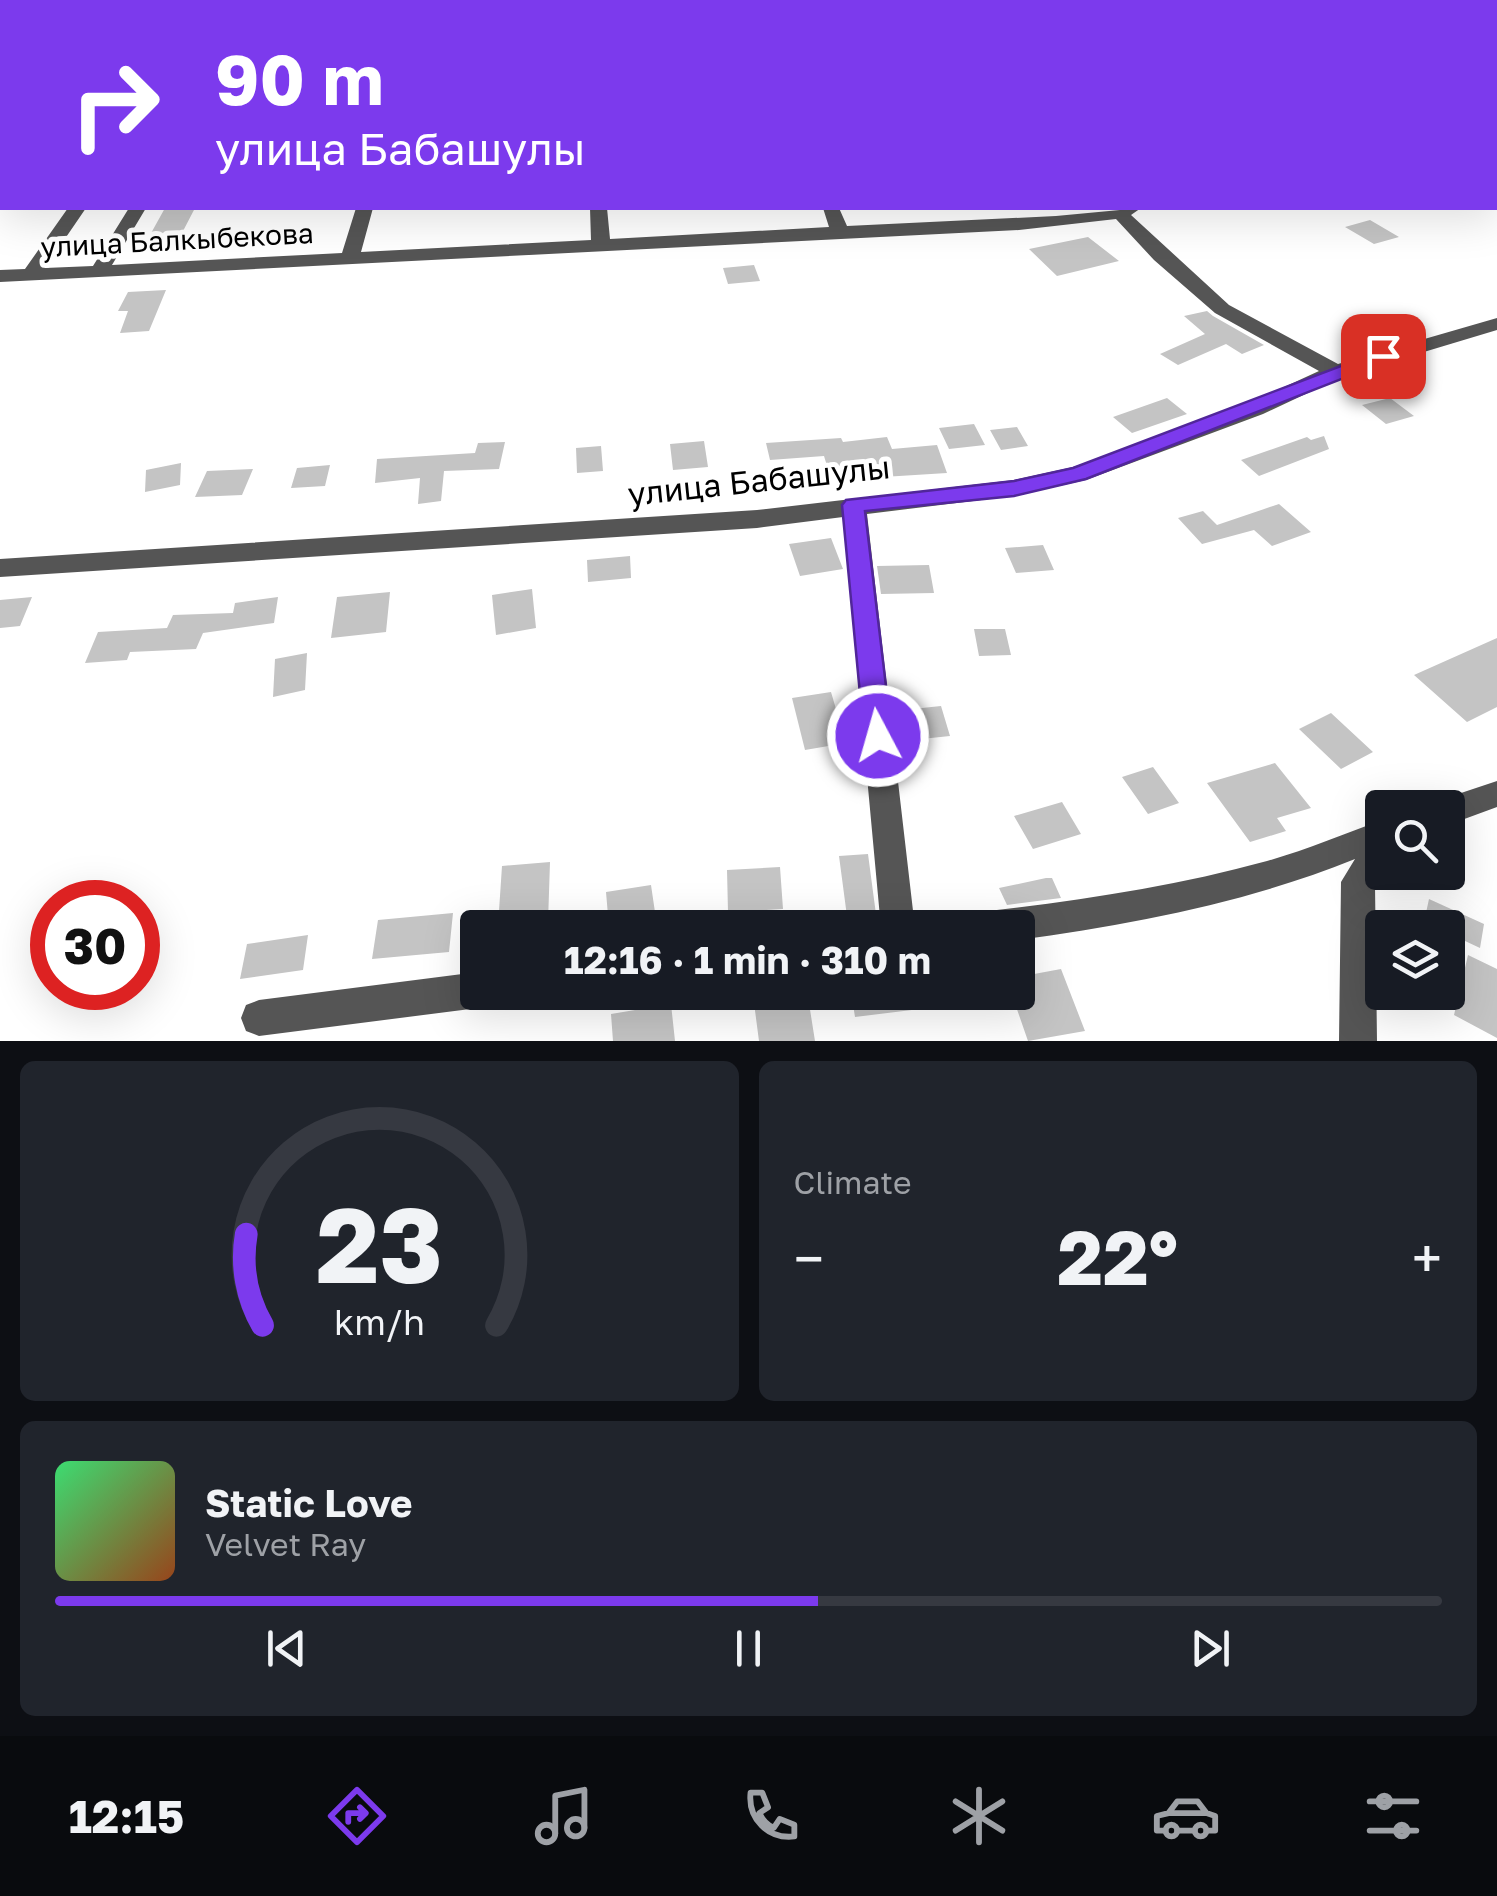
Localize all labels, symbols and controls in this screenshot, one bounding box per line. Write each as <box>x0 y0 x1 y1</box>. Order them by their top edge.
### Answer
text: 90 m <box>215 36 384 120</box>
icon: right <box>50 40 180 170</box>
text: улица Бабашулы <box>215 121 586 175</box>
street label: улица Балкыбекова <box>40 216 314 263</box>
pin <box>1341 314 1426 399</box>
icon: arrive <box>1356 329 1411 384</box>
street label: улица Бабашулы <box>626 447 892 513</box>
position arrow <box>826 684 930 788</box>
map controls <box>1365 790 1465 1010</box>
button: search <box>1365 790 1465 890</box>
speed limit sign: 30 <box>30 880 160 1010</box>
button: layers <box>1365 910 1465 1010</box>
text: 12:16 · 1 min · 310 m <box>564 937 931 982</box>
text: Climate <box>794 1163 912 1201</box>
text: 23 <box>316 1181 443 1306</box>
text: 22° <box>1057 1211 1178 1302</box>
text: − <box>794 1225 824 1291</box>
text: + <box>1412 1225 1442 1291</box>
text: km/h <box>334 1300 425 1343</box>
text: Static Love <box>205 1480 412 1525</box>
text: Velvet Ray <box>205 1525 366 1563</box>
icon: previous <box>259 1621 314 1676</box>
icon: pause <box>721 1621 776 1676</box>
icon: next <box>1183 1621 1238 1676</box>
icon: directions <box>322 1781 392 1851</box>
icon: music <box>529 1781 599 1851</box>
icon: phone <box>736 1781 806 1851</box>
icon: climate <box>944 1781 1014 1851</box>
icon: car <box>1151 1781 1221 1851</box>
icon: filters <box>1358 1781 1428 1851</box>
text: 12:15 <box>69 1789 184 1843</box>

